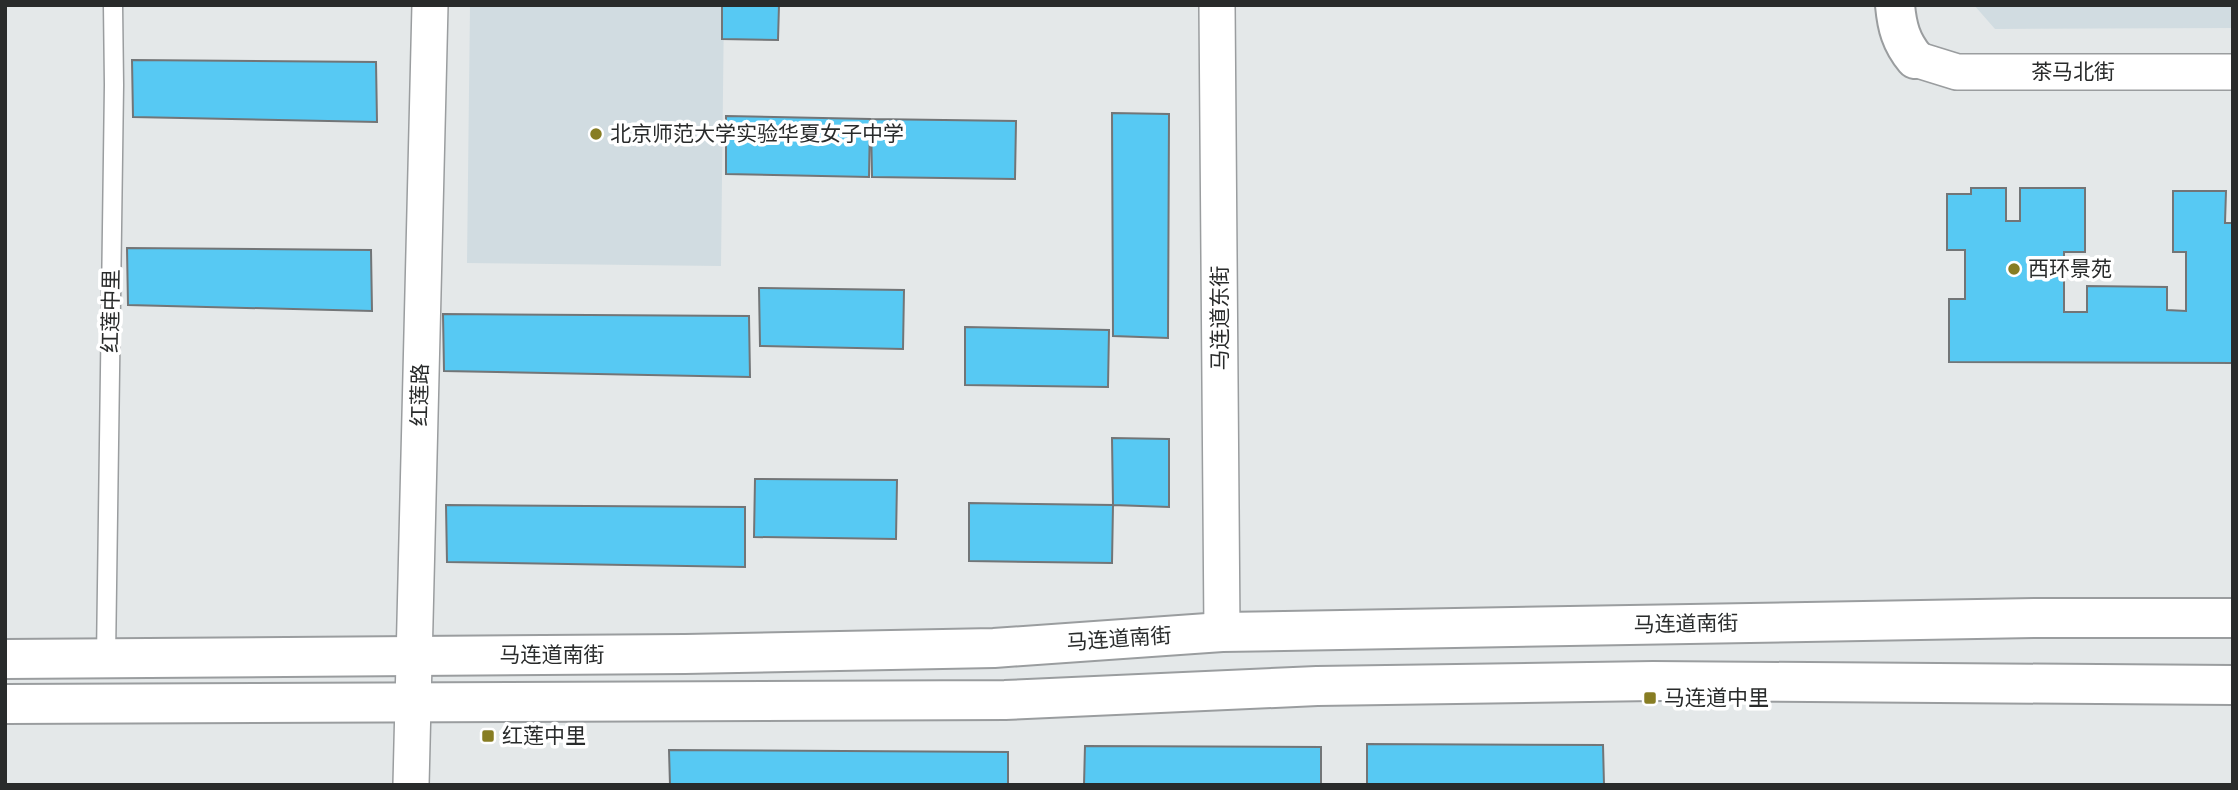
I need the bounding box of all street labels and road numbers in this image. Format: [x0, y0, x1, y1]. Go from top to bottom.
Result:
street label: 茶马北街 [2031, 58, 2115, 85]
street label: 马连道东街 [1206, 266, 1233, 371]
street label: 红莲中里 [96, 269, 125, 353]
street label: 红莲路 [405, 363, 434, 427]
street label: 马连道南街 [1633, 609, 1739, 638]
street label: 马连道南街 [1066, 621, 1172, 656]
street label: 马连道南街 [500, 641, 605, 668]

